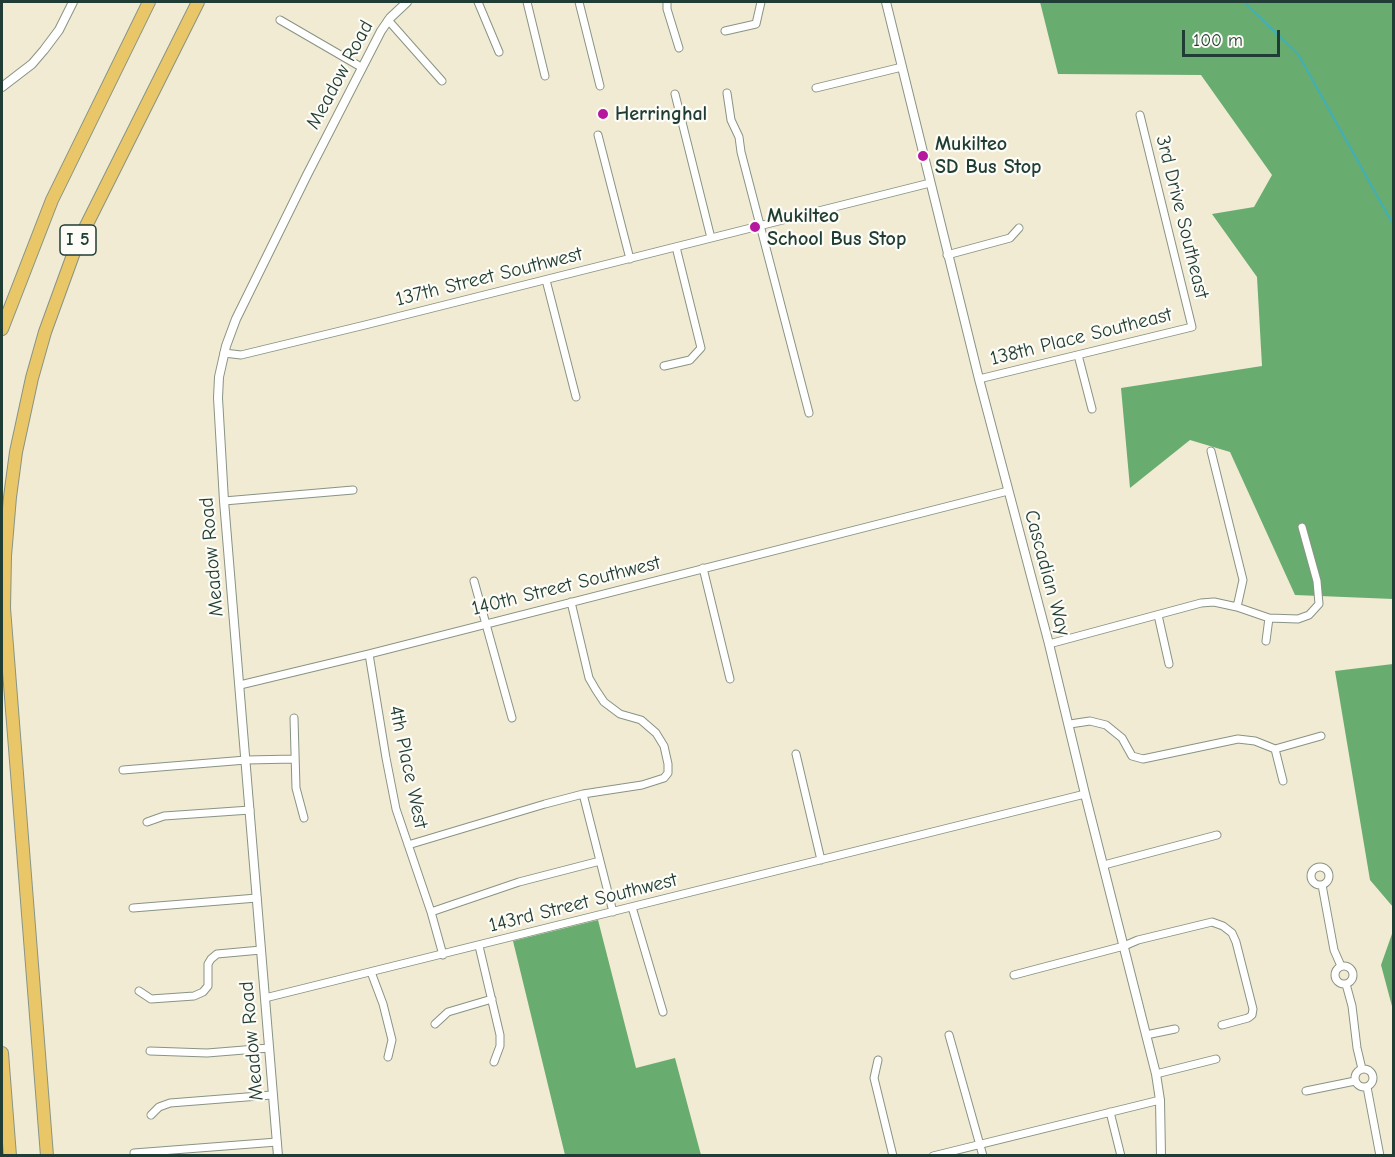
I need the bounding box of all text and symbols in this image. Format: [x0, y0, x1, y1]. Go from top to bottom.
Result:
street label: Meadow Road [301, 16, 379, 134]
scale bar [1185, 18, 1282, 56]
text: 100 m [1193, 30, 1243, 51]
place label: Herringhal [615, 102, 707, 126]
marker: Herringhal [596, 107, 610, 121]
place label: Mukilteo SD Bus Stop [935, 132, 1041, 179]
street label: 3rd Drive Southeast [1150, 133, 1214, 301]
marker: Mukilteo SD Bus Stop [916, 149, 930, 163]
place label: Mukilteo School Bus Stop [767, 204, 906, 251]
marker: Mukilteo School Bus Stop [748, 220, 762, 234]
road number: I 5 [60, 225, 96, 255]
street label: 137th Street Southwest [393, 242, 585, 312]
street label: 138th Place Southeast [988, 303, 1174, 371]
street label: Meadow Road [195, 496, 229, 618]
street label: Cascadian Way [1019, 507, 1075, 639]
street label: 140th Street Southwest [469, 551, 663, 621]
street label: 4th Place West [383, 703, 433, 831]
street label: 143rd Street Southwest [486, 868, 680, 938]
street label: Meadow Road [235, 980, 269, 1102]

